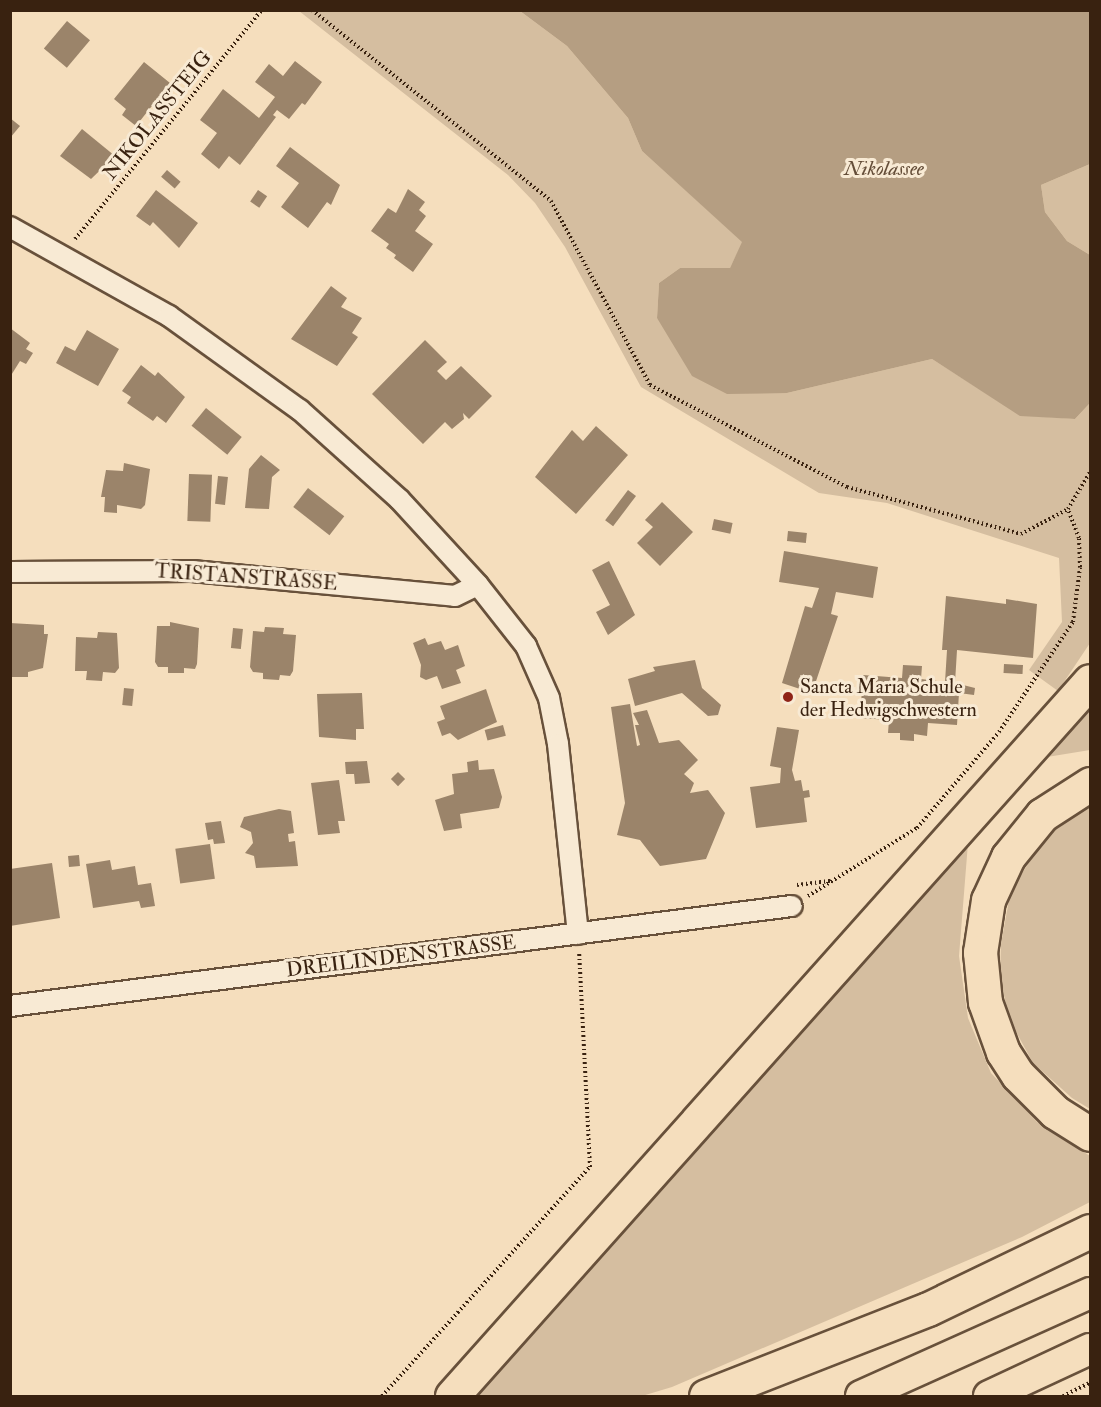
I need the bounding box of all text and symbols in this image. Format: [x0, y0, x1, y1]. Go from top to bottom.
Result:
street label: NIKOLASSTEIG [98, 46, 216, 184]
water label: Nikolassee [844, 156, 924, 182]
street label: TRISTANSTRASSE [154, 559, 338, 595]
place label: Sancta Maria Schule der Hedwigschwestern [800, 674, 977, 721]
marker: Sancta Maria Schule der Hedwigschwestern [781, 690, 795, 704]
street label: DREILINDENSTRASSE [285, 930, 517, 982]

